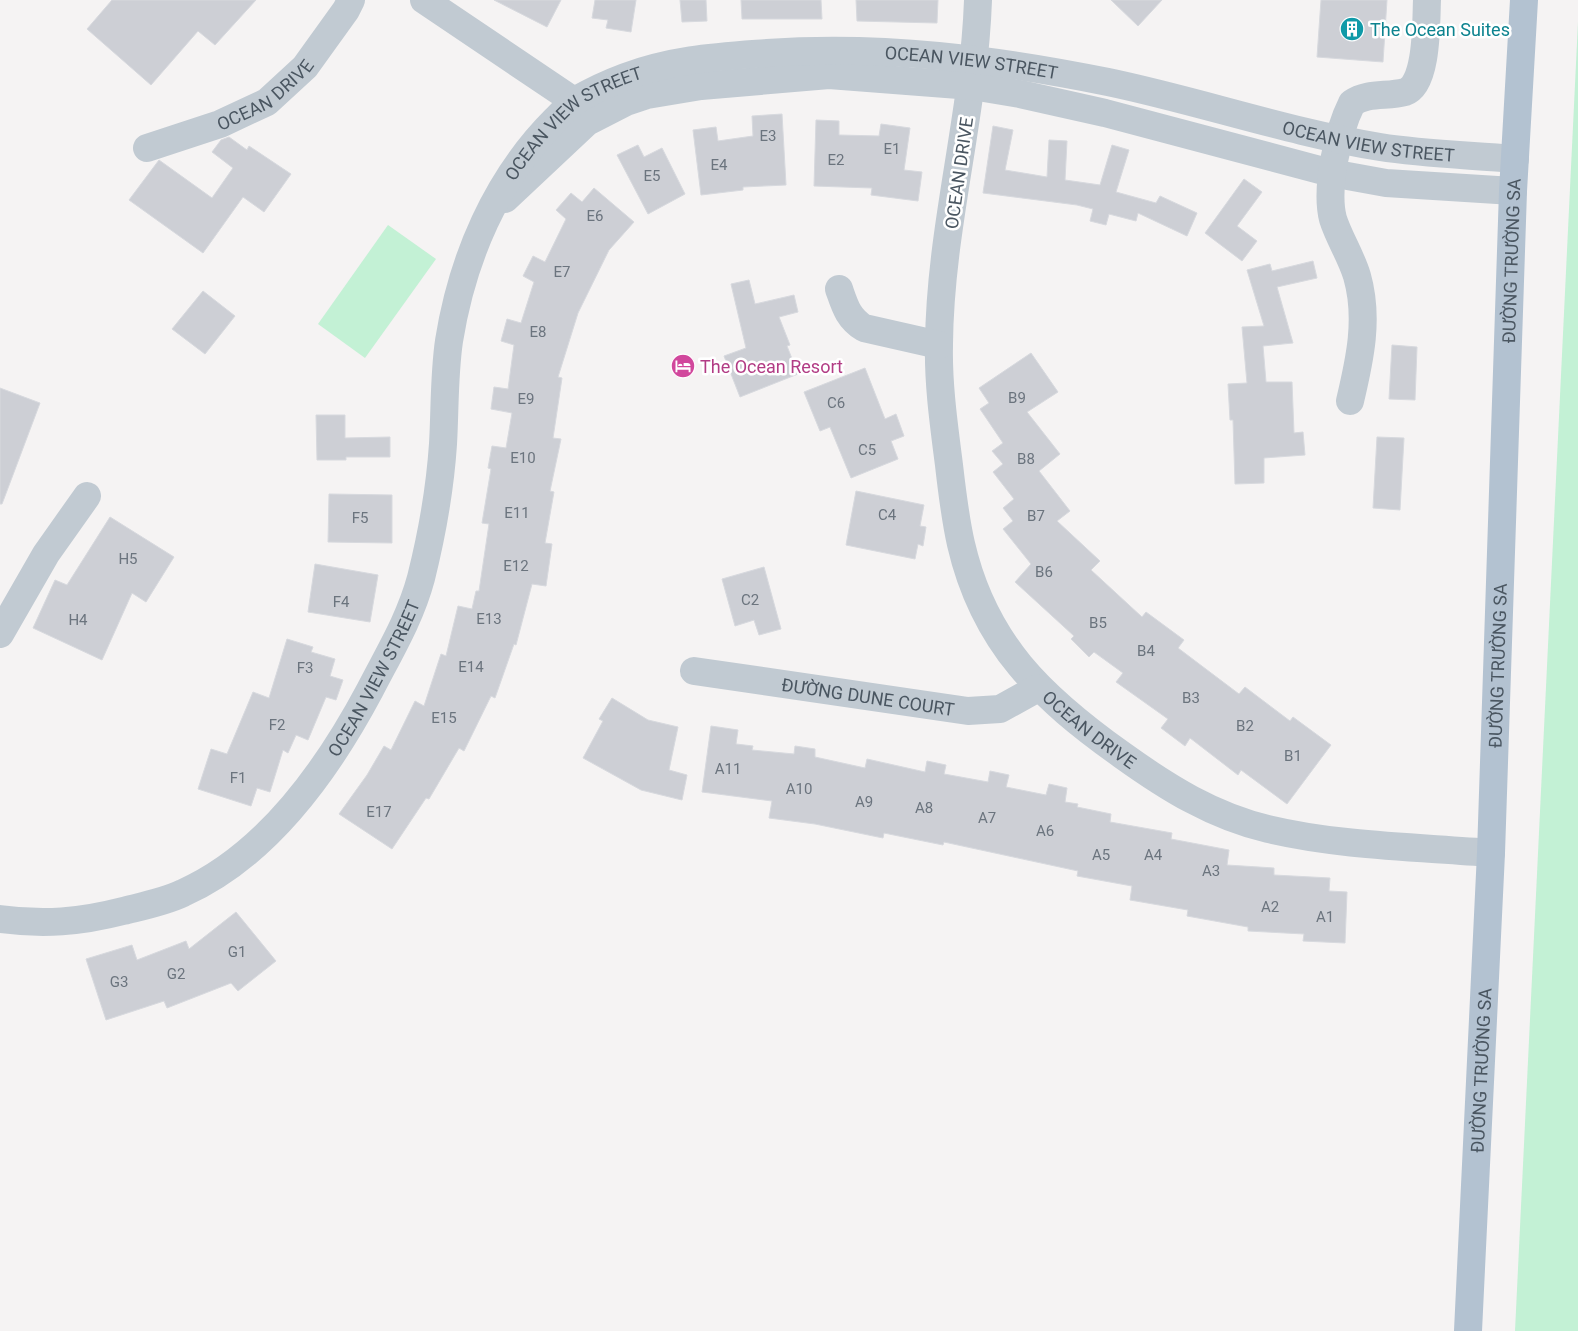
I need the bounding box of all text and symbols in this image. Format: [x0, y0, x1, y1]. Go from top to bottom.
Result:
building icon: The Ocean Suites [1339, 16, 1365, 42]
place label: The Ocean Suites [1370, 19, 1510, 40]
street label: OCEAN VIEW STREET [884, 42, 1060, 83]
street label: OCEAN DRIVE [213, 55, 318, 134]
street label: OCEAN VIEW STREET [500, 62, 644, 184]
street label: OCEAN DRIVE [941, 116, 977, 230]
street label: OCEAN VIEW STREET [1280, 116, 1456, 165]
house number: E3 [760, 127, 776, 145]
house number: E1 [884, 140, 900, 158]
house number: E2 [828, 151, 844, 169]
house number: E4 [711, 156, 728, 174]
house number: E5 [644, 167, 660, 185]
street label: ĐƯỜNG TRƯỜNG SA [1497, 178, 1524, 344]
house number: E6 [587, 207, 603, 225]
house number: E7 [554, 263, 570, 281]
house number: E8 [530, 323, 546, 341]
hotel icon: The Ocean Resort [670, 353, 696, 379]
place label: The Ocean Resort [700, 356, 843, 377]
house number: B9 [1008, 389, 1026, 407]
house number: E9 [518, 390, 534, 408]
house number: C6 [827, 394, 845, 412]
house number: C5 [858, 441, 876, 459]
house number: E10 [510, 449, 536, 467]
house number: B8 [1017, 450, 1035, 468]
house number: E11 [504, 504, 530, 522]
house number: C4 [878, 506, 897, 524]
house number: B7 [1027, 507, 1045, 525]
house number: F5 [352, 509, 368, 527]
house number: H5 [118, 550, 138, 568]
house number: E12 [503, 557, 529, 575]
house number: B6 [1035, 563, 1053, 581]
street label: ĐƯỜNG TRƯỜNG SA [1484, 583, 1510, 748]
house number: C2 [741, 591, 759, 609]
house number: F4 [333, 593, 350, 611]
street label: OCEAN VIEW STREET [323, 597, 424, 760]
house number: E13 [476, 610, 502, 628]
house number: H4 [68, 611, 88, 629]
house number: B5 [1089, 614, 1107, 632]
house number: B4 [1137, 642, 1155, 660]
house number: E14 [458, 658, 484, 676]
house number: F3 [297, 659, 313, 677]
street label: ĐƯỜNG DUNE COURT [780, 673, 956, 719]
street label: OCEAN DRIVE [1039, 686, 1140, 772]
house number: B3 [1182, 689, 1200, 707]
house number: E15 [431, 709, 457, 727]
house number: F2 [269, 716, 285, 734]
house number: B2 [1236, 717, 1254, 735]
house number: B1 [1284, 747, 1302, 765]
house number: A11 [715, 760, 741, 778]
house number: F1 [230, 769, 246, 787]
house number: A10 [786, 780, 812, 798]
house number: A9 [855, 793, 873, 811]
house number: A8 [915, 799, 933, 817]
house number: E17 [366, 803, 392, 821]
house number: A7 [978, 809, 996, 827]
house number: A6 [1036, 822, 1054, 840]
house number: A5 [1092, 846, 1110, 864]
house number: A4 [1144, 846, 1163, 864]
house number: A3 [1202, 862, 1220, 880]
house number: A2 [1261, 898, 1279, 916]
house number: A1 [1316, 908, 1334, 926]
house number: G1 [228, 943, 246, 961]
house number: G2 [167, 965, 185, 983]
house number: G3 [110, 973, 128, 991]
street label: ĐƯỜNG TRƯỜNG SA [1466, 987, 1495, 1153]

